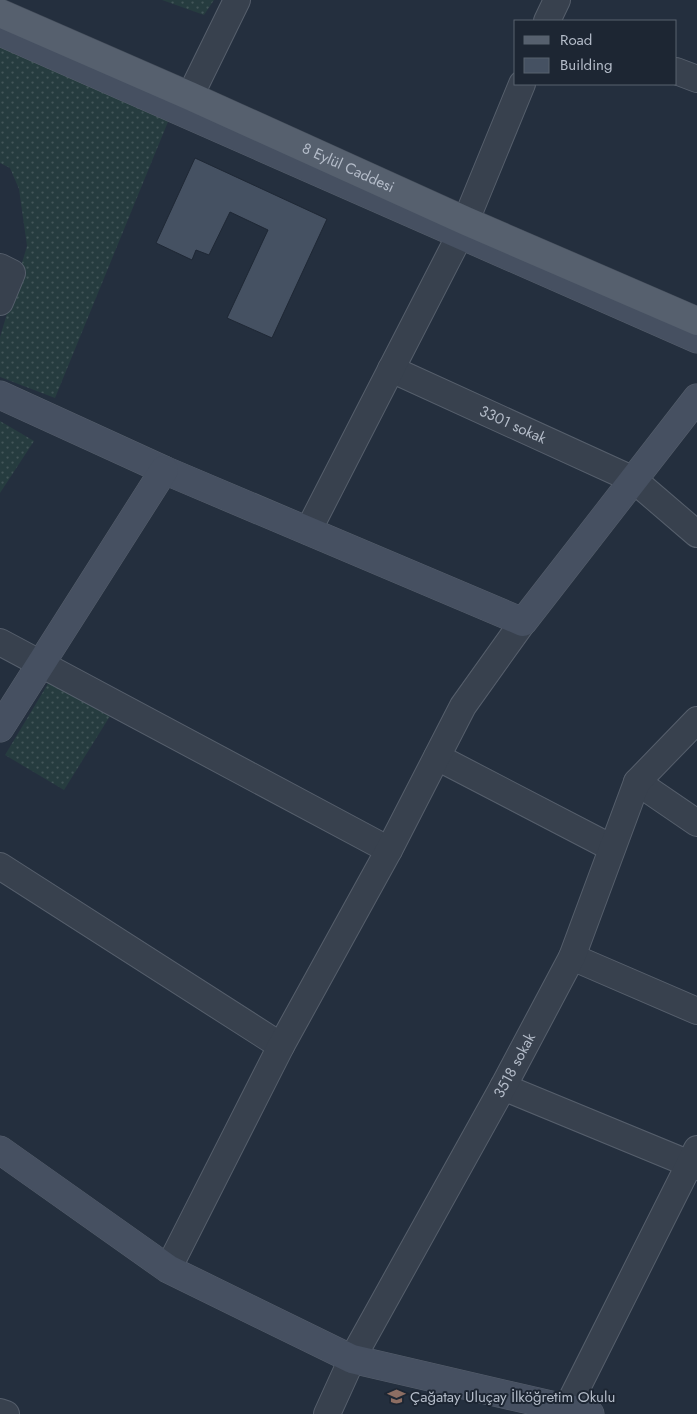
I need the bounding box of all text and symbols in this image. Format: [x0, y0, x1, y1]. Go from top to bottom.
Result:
legend [514, 20, 677, 85]
text: Road [560, 29, 592, 51]
text: Building [560, 54, 612, 76]
street label: 8 Eylül Caddesi [298, 137, 398, 198]
street label: 3301 sokak [476, 400, 550, 450]
street label: 3518 sokak [488, 1029, 541, 1102]
place label: Çağatay Uluçay İlköğretim Okulu [410, 1386, 615, 1408]
school or university icon: Çağatay Uluçay İlköğretim Okulu [386, 1387, 406, 1407]

